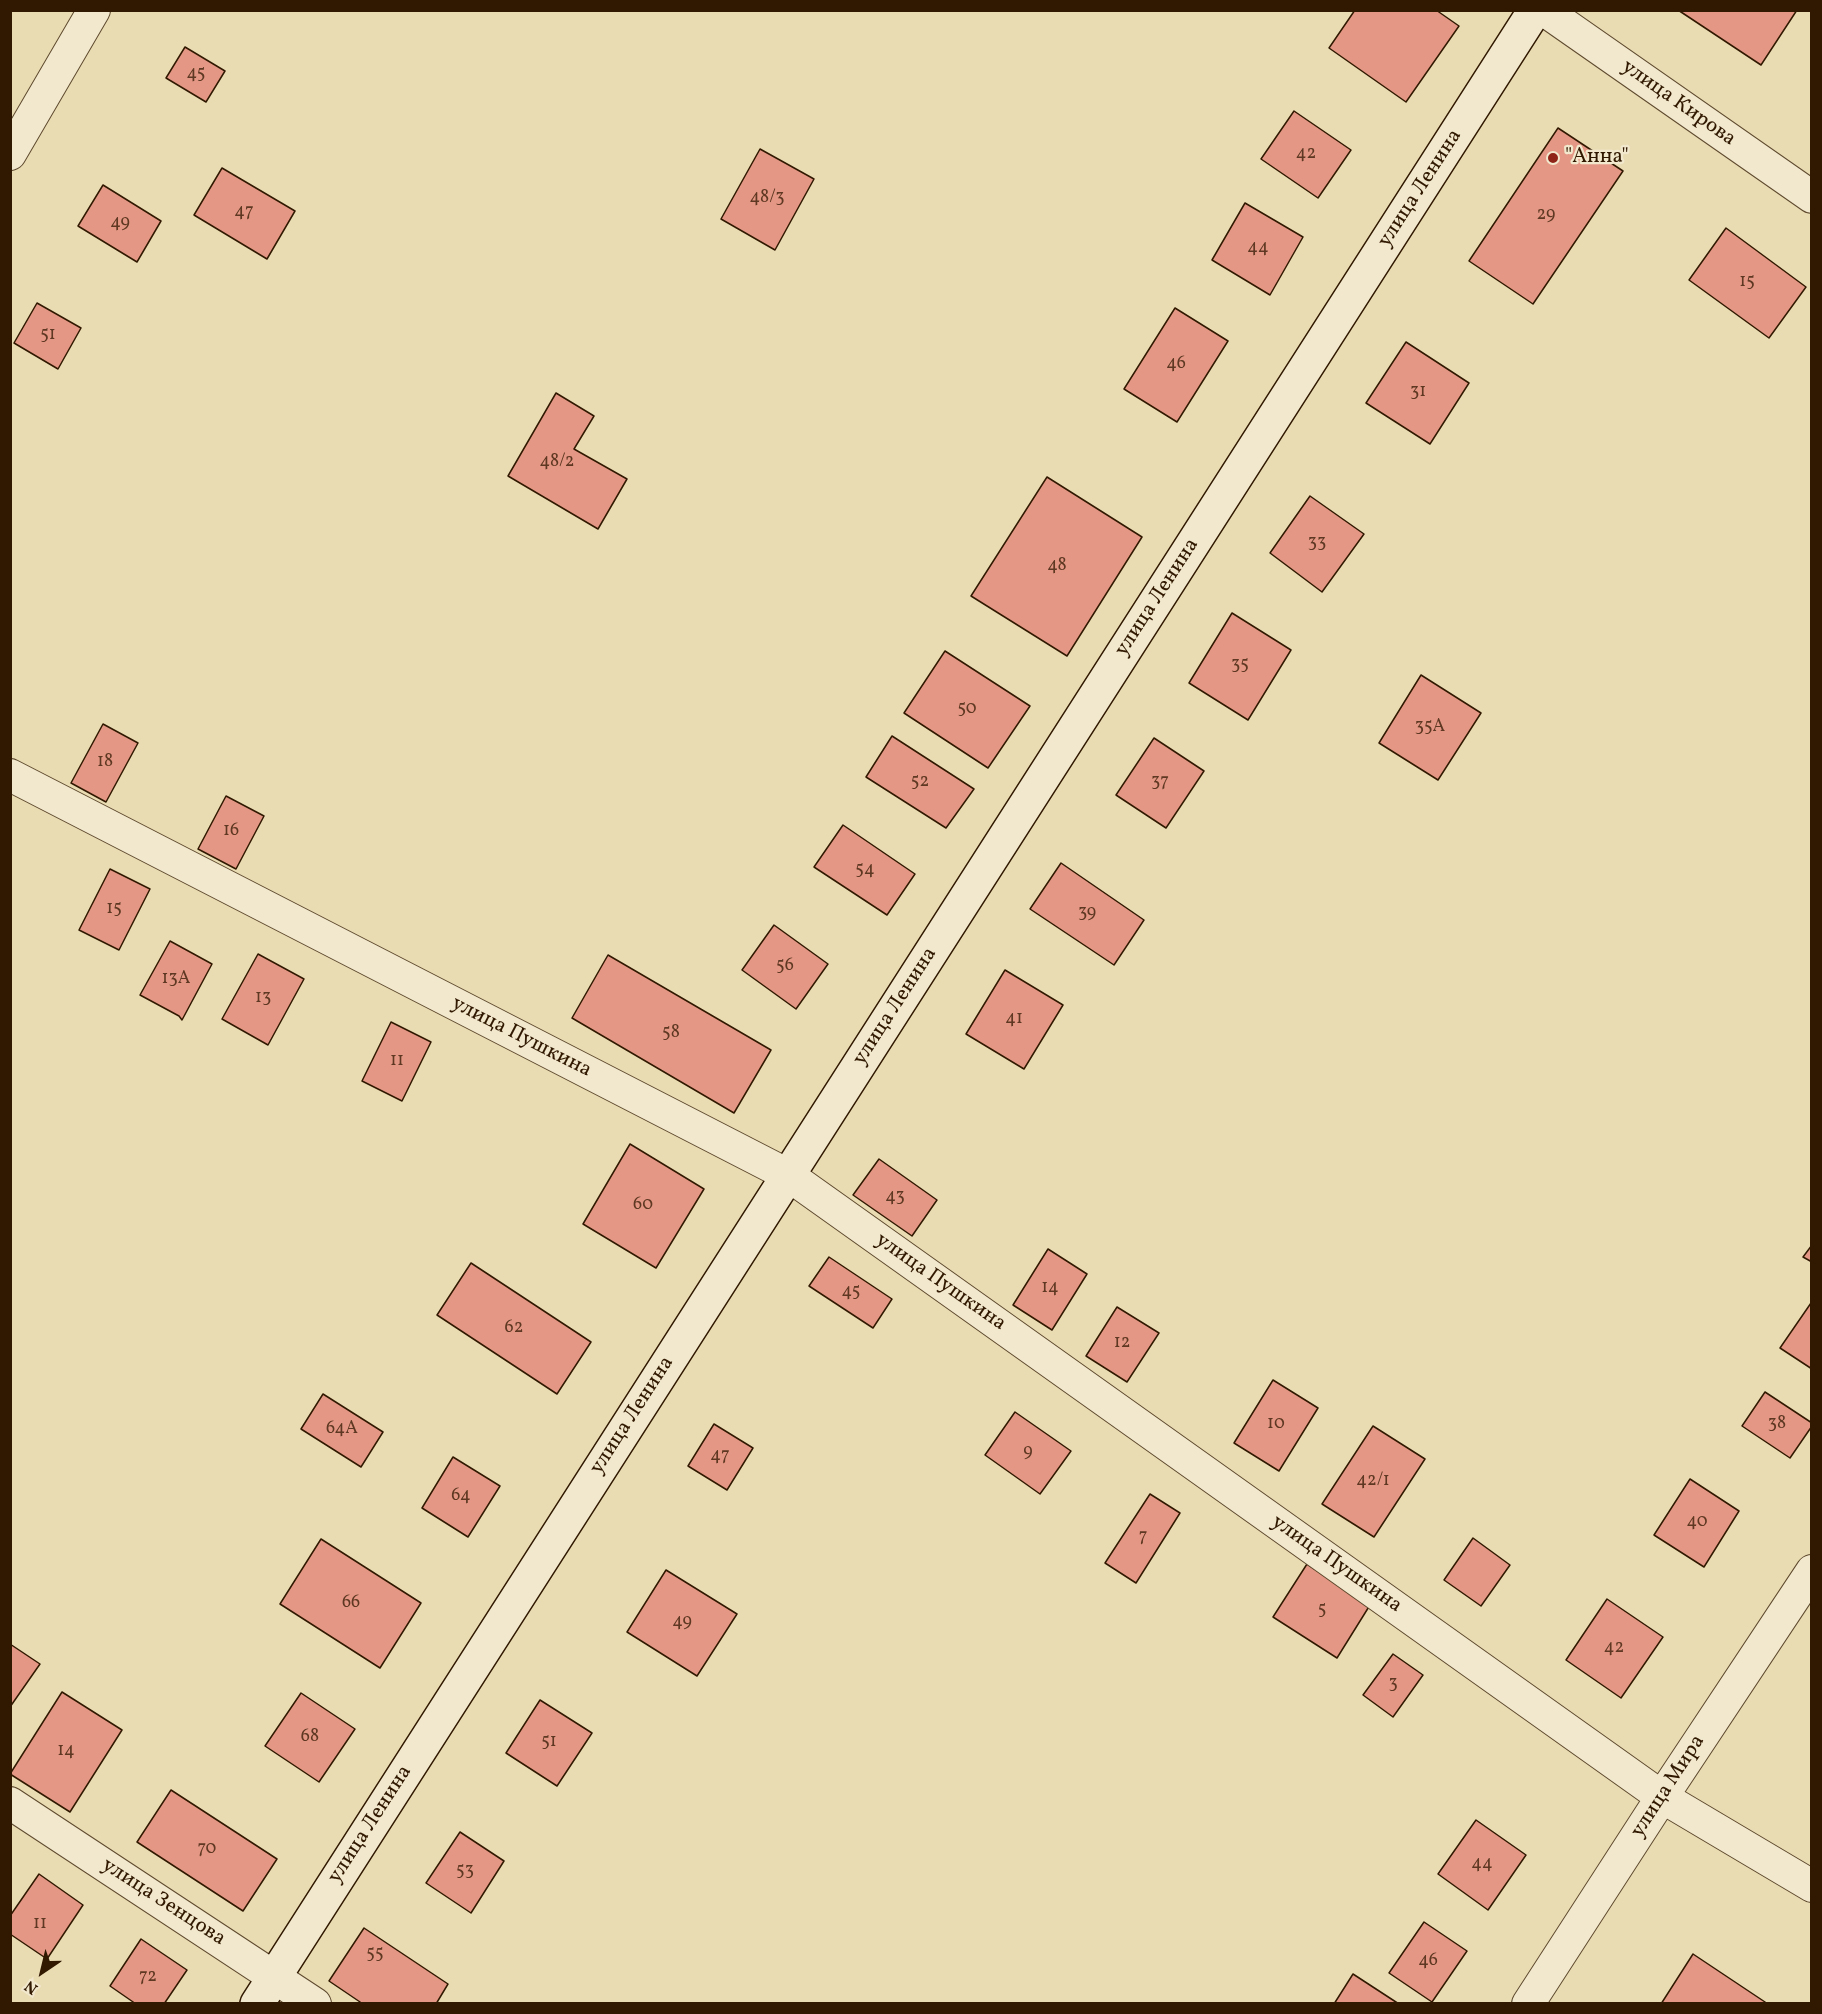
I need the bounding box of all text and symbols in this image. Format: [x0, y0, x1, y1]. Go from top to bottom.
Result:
street label: улица Кирова [1616, 55, 1740, 153]
house number: 45 [187, 64, 205, 86]
street label: улица Ленина [1373, 125, 1469, 253]
house number: 42 [1296, 144, 1316, 166]
place label: "Анна" [1565, 145, 1629, 171]
marker: "Анна" [1546, 151, 1560, 165]
house number: 48/3 [750, 188, 784, 210]
house number: 47 [234, 202, 254, 224]
house number: 29 [1537, 205, 1555, 227]
house number: 49 [110, 213, 130, 235]
house number: 44 [1247, 238, 1269, 260]
house number: 15 [1739, 272, 1755, 294]
house number: 51 [40, 325, 56, 347]
house number: 46 [1166, 354, 1186, 376]
house number: 31 [1410, 382, 1426, 404]
house number: 48/2 [540, 452, 574, 474]
house number: 33 [1308, 533, 1326, 555]
street label: улица Ленина [1110, 534, 1206, 662]
house number: 48 [1047, 556, 1067, 578]
house number: 35 [1231, 655, 1249, 677]
house number: 50 [957, 699, 977, 721]
house number: 35А [1415, 717, 1445, 739]
house number: 18 [97, 752, 113, 774]
house number: 52 [911, 772, 929, 794]
house number: 37 [1151, 772, 1169, 794]
house number: 16 [223, 821, 239, 843]
house number: 54 [855, 860, 875, 882]
house number: 15 [106, 899, 122, 921]
house number: 39 [1078, 903, 1096, 925]
street label: улица Ленина [848, 943, 944, 1071]
house number: 56 [776, 956, 794, 978]
house number: 13А [162, 969, 190, 991]
house number: 13 [255, 988, 271, 1010]
street label: улица Пушкина [447, 992, 595, 1084]
house number: 41 [1005, 1009, 1023, 1031]
house number: 58 [662, 1023, 680, 1045]
house number: 11 [390, 1051, 404, 1073]
house number: 43 [885, 1187, 905, 1209]
house number: 60 [633, 1195, 653, 1217]
street label: улица Пушкина [870, 1229, 1010, 1337]
house number: 14 [1041, 1278, 1059, 1300]
house number: 45 [842, 1282, 860, 1304]
house number: 62 [505, 1318, 523, 1340]
house number: 12 [1114, 1333, 1130, 1355]
street label: улица Ленина [585, 1352, 681, 1480]
house number: 10 [1267, 1414, 1285, 1436]
house number: 38 [1768, 1414, 1786, 1436]
house number: 64А [326, 1419, 358, 1441]
house number: 9 [1023, 1442, 1033, 1464]
house number: 47 [710, 1446, 730, 1468]
house number: 42/1 [1356, 1471, 1390, 1493]
house number: 64 [451, 1486, 471, 1508]
street label: улица Пушкина [1266, 1511, 1406, 1619]
house number: 40 [1686, 1512, 1708, 1534]
house number: 7 [1139, 1527, 1147, 1549]
house number: 66 [342, 1593, 360, 1615]
house number: 5 [1318, 1600, 1326, 1622]
house number: 49 [672, 1612, 692, 1634]
house number: 42 [1604, 1638, 1624, 1660]
house number: 3 [1388, 1674, 1398, 1696]
house number: 68 [301, 1727, 319, 1749]
street label: улица Мира [1626, 1731, 1712, 1843]
house number: 51 [541, 1732, 557, 1754]
house number: 14 [57, 1741, 75, 1763]
street label: улица Ленина [323, 1761, 419, 1889]
house number: 70 [198, 1839, 216, 1861]
street label: улица Зенцова [96, 1854, 230, 1952]
house number: 44 [1471, 1854, 1493, 1876]
house number: 53 [456, 1861, 474, 1883]
house number: 11 [33, 1914, 47, 1936]
north arrow [12, 1942, 72, 2002]
house number: 55 [366, 1944, 384, 1966]
house number: 46 [1418, 1951, 1438, 1973]
house number: 72 [139, 1967, 157, 1989]
text: N [21, 1974, 43, 1999]

